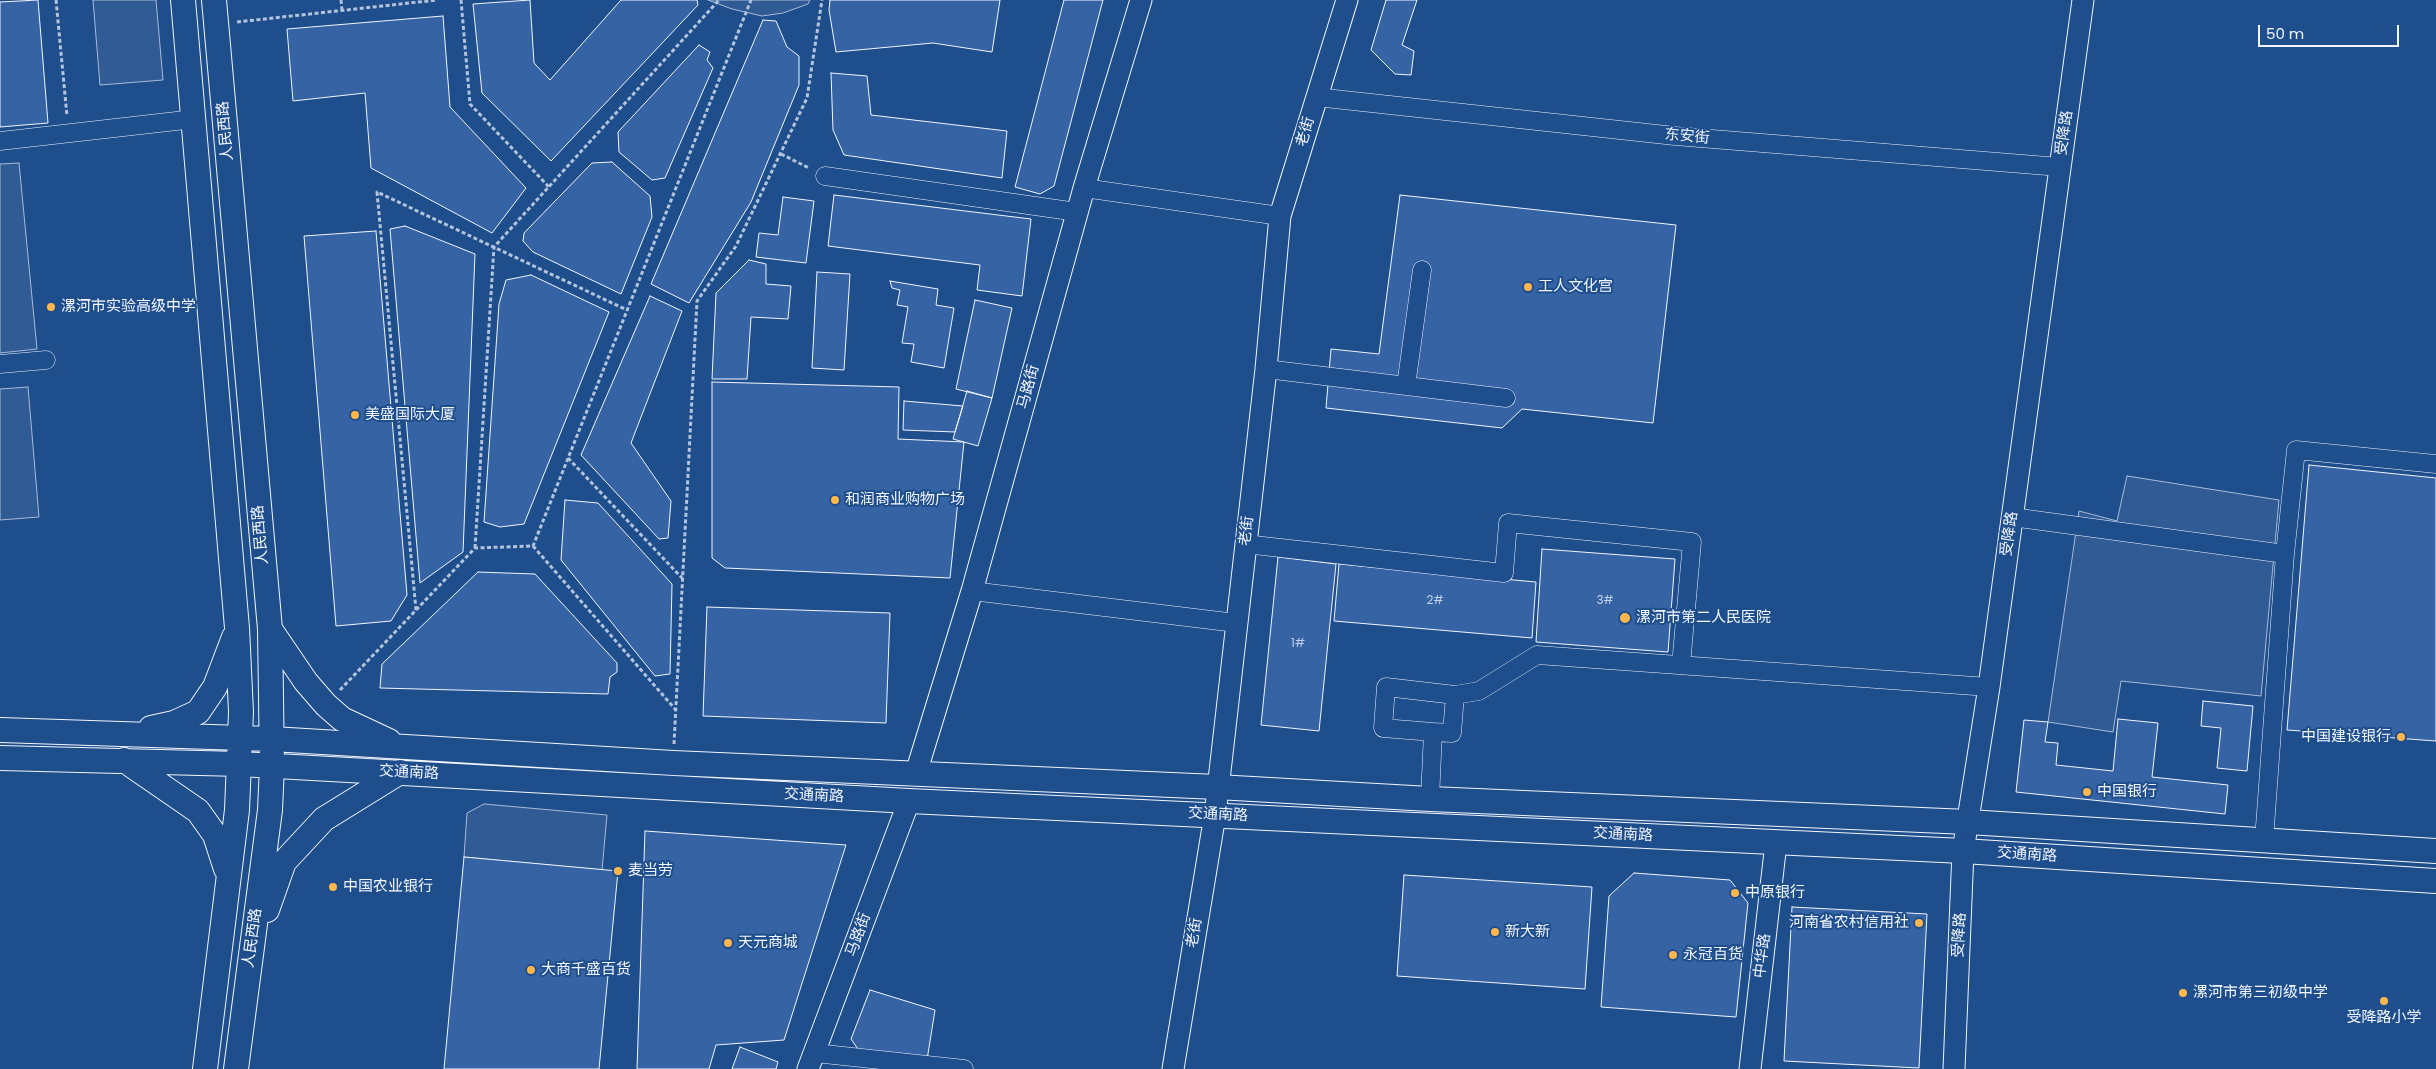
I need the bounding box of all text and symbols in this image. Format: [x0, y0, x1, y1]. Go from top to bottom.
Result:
scale bar [2261, 15, 2402, 47]
text: 50 m [2266, 23, 2304, 44]
street label: 人民西路 [214, 100, 238, 162]
street label: 受降路 [2053, 109, 2077, 157]
street label: 老街 [1293, 115, 1319, 149]
street label: 东安街 [1664, 126, 1710, 148]
place label: 工人文化宫 [1538, 278, 1613, 296]
marker: 工人文化宫 [1522, 281, 1534, 293]
place label: 漯河市实验高级中学 [61, 298, 196, 316]
marker: 漯河市实验高级中学 [45, 301, 57, 313]
street label: 马路街 [1014, 363, 1044, 411]
place label: 美盛国际大厦 [365, 406, 455, 424]
marker: 美盛国际大厦 [349, 409, 361, 421]
place label: 和润商业购物广场 [845, 491, 965, 509]
marker: 和润商业购物广场 [829, 494, 841, 506]
street label: 人民西路 [249, 504, 273, 566]
street label: 受降路 [1998, 510, 2022, 558]
street label: 老街 [1236, 515, 1258, 547]
house number: 2# [1427, 594, 1443, 608]
house number: 3# [1596, 594, 1614, 608]
place label: 漯河市第二人民医院 [1636, 609, 1771, 627]
marker: 漯河市第二人民医院 [1618, 611, 1632, 625]
house number: 1# [1291, 637, 1305, 651]
place label: 中国建设银行 [2301, 728, 2391, 746]
marker: 中国建设银行 [2395, 731, 2407, 743]
street label: 交通南路 [379, 762, 439, 784]
place label: 中国银行 [2097, 783, 2157, 801]
street label: 交通南路 [784, 785, 844, 807]
marker: 中国银行 [2081, 786, 2093, 798]
street label: 交通南路 [1188, 804, 1248, 826]
street label: 交通南路 [1593, 824, 1653, 846]
street label: 交通南路 [1996, 844, 2058, 866]
place label: 麦当劳 [628, 862, 673, 880]
marker: 麦当劳 [612, 865, 624, 877]
place label: 中国农业银行 [343, 878, 433, 896]
marker: 中国农业银行 [327, 881, 339, 893]
place label: 中原银行 [1745, 884, 1805, 902]
marker: 中原银行 [1729, 887, 1741, 899]
street label: 人民西路 [240, 907, 266, 969]
street label: 马路街 [843, 911, 875, 959]
street label: 受降路 [1950, 912, 1970, 958]
place label: 河南省农村信用社 [1789, 914, 1909, 932]
street label: 老街 [1184, 917, 1206, 949]
marker: 河南省农村信用社 [1913, 917, 1925, 929]
place label: 新大新 [1505, 923, 1550, 941]
marker: 新大新 [1489, 926, 1501, 938]
street label: 中华路 [1751, 933, 1775, 979]
place label: 天元商城 [738, 934, 798, 952]
marker: 天元商城 [722, 937, 734, 949]
place label: 永冠百货 [1683, 946, 1743, 964]
marker: 永冠百货 [1667, 949, 1679, 961]
place label: 大商千盛百货 [541, 961, 631, 979]
marker: 大商千盛百货 [525, 964, 537, 976]
place label: 漯河市第三初级中学 [2193, 984, 2328, 1002]
marker: 漯河市第三初级中学 [2177, 987, 2189, 999]
marker: 受降路小学 [2378, 995, 2390, 1007]
place label: 受降路小学 [2347, 1009, 2421, 1027]

